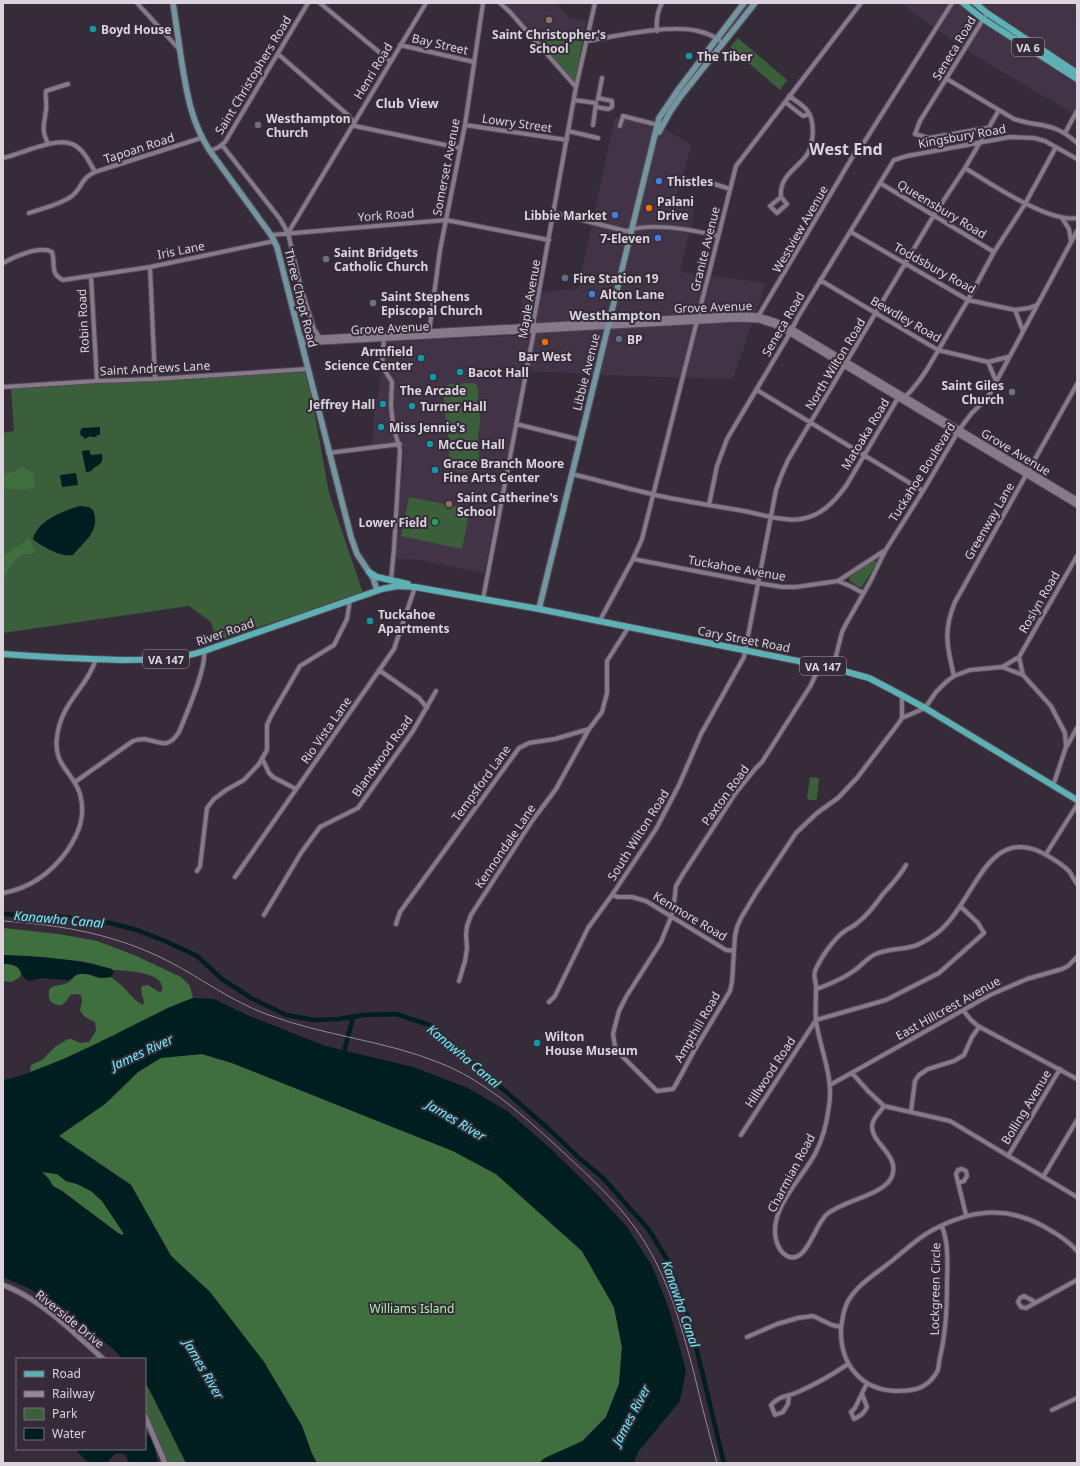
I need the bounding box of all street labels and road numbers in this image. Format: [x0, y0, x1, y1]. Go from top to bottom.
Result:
street label: Saint Christophers Road [211, 12, 295, 138]
street label: Seneca Road [928, 13, 980, 83]
street label: Bay Street [410, 29, 470, 59]
road number: VA 6 [1012, 38, 1044, 56]
street label: Henri Road [349, 40, 397, 102]
street label: Lowry Street [481, 110, 554, 136]
street label: Somerset Avenue [428, 117, 464, 217]
street label: Kingsbury Road [917, 120, 1007, 152]
street label: Tapoan Road [102, 129, 176, 167]
street label: Queensbury Road [894, 176, 990, 242]
street label: Westview Avenue [768, 182, 832, 276]
street label: Granite Avenue [686, 204, 724, 293]
street label: York Road [357, 205, 415, 225]
street label: Iris Lane [156, 237, 206, 263]
street label: Toddsbury Road [891, 238, 979, 298]
street label: Three Chopt Road [280, 247, 322, 349]
street label: Maple Avenue [514, 258, 544, 340]
street label: Robin Road [73, 288, 93, 354]
street label: Seneca Road [758, 289, 808, 359]
street label: Bewdley Road [868, 292, 944, 346]
street label: Grove Avenue [673, 297, 753, 317]
street label: North Wilton Road [801, 315, 869, 413]
street label: Grove Avenue [350, 317, 430, 339]
street label: Libbie Avenue [568, 331, 604, 413]
street label: Saint Andrews Lane [99, 357, 211, 379]
street label: Matoaka Road [837, 395, 893, 473]
street label: Tuckahoe Boulevard [885, 419, 959, 525]
street label: Grove Avenue [978, 424, 1054, 480]
street label: Greenway Lane [960, 479, 1018, 563]
street label: Tuckahoe Avenue [687, 551, 787, 585]
street label: Roslyn Road [1014, 568, 1064, 636]
street label: River Road [194, 614, 256, 650]
street label: Cary Street Road [696, 622, 792, 656]
road number: VA 147 [143, 650, 189, 668]
road number: VA 147 [800, 657, 846, 675]
street label: Rio Vista Lane [297, 693, 356, 767]
street label: Blandwood Road [348, 712, 416, 800]
street label: Tempsford Lane [447, 741, 515, 825]
street label: Paxton Road [697, 761, 753, 829]
street label: South Wilton Road [603, 786, 673, 884]
street label: Kennondale Lane [471, 800, 540, 891]
street label: Kenmore Road [650, 887, 730, 945]
street label: East Hillcrest Avenue [893, 972, 1004, 1044]
street label: Ampthill Road [670, 988, 724, 1066]
street label: Hillwood Road [741, 1033, 799, 1111]
street label: Bolling Avenue [997, 1066, 1055, 1148]
street label: Charmian Road [763, 1131, 819, 1215]
street label: Lockgreen Circle [926, 1242, 944, 1336]
street label: Riverside Drive [32, 1286, 108, 1352]

